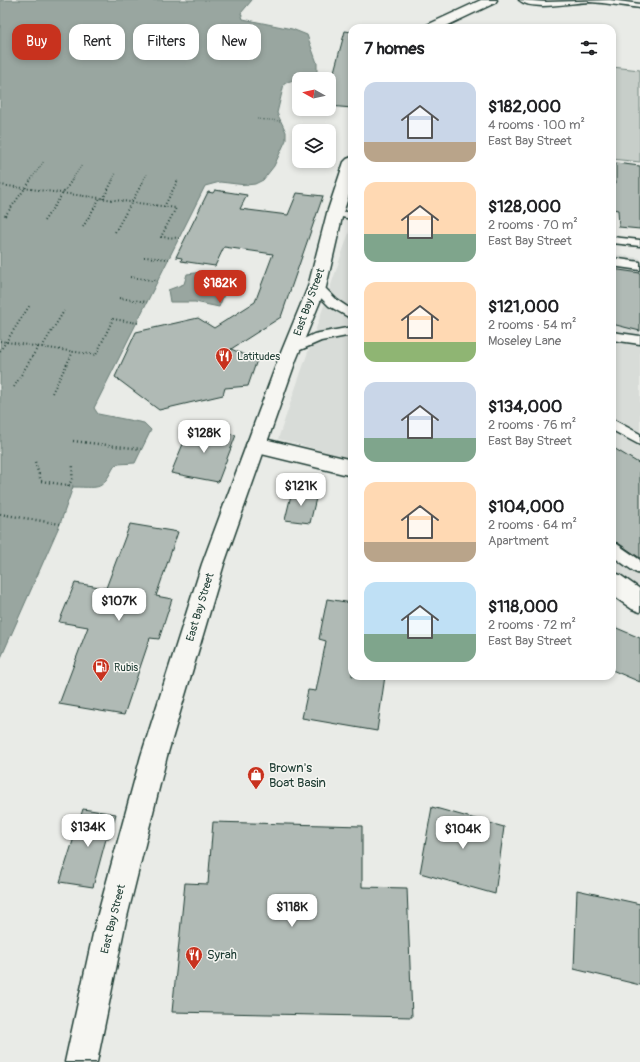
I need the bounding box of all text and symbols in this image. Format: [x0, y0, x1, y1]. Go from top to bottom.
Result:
chip: Buy [12, 24, 61, 60]
chip: Rent [69, 24, 125, 60]
chip: Filters [133, 24, 199, 60]
chip: New [207, 24, 261, 60]
icon: filters [578, 37, 600, 59]
text: 7 homes [364, 38, 424, 59]
north arrow [292, 72, 336, 116]
map controls [292, 72, 336, 168]
text: $182,000 [488, 96, 561, 117]
icon: home [396, 98, 444, 146]
text: 4 rooms · 100 m² [488, 117, 585, 133]
button: layers [292, 124, 336, 168]
text: East Bay Street [488, 133, 572, 149]
text: $128,000 [488, 196, 561, 217]
icon: home [396, 198, 444, 246]
text: 2 rooms · 70 m² [488, 217, 578, 233]
text: East Bay Street [488, 233, 572, 249]
street label: East Bay Street [291, 266, 327, 338]
pin: $182K [192, 270, 248, 304]
text: $182K [203, 275, 237, 291]
text: $121,000 [488, 296, 559, 317]
icon: home [396, 298, 444, 346]
text: 2 rooms · 54 m² [488, 317, 576, 333]
text: Moseley Lane [488, 333, 561, 349]
restaurant icon: Latitudes [214, 346, 234, 371]
place label: Latitudes [237, 350, 280, 363]
text: $134,000 [488, 396, 562, 417]
icon: home [396, 398, 444, 446]
text: 2 rooms · 76 m² [488, 417, 576, 433]
pin: $128K [176, 420, 232, 454]
text: $128K [187, 425, 221, 441]
text: East Bay Street [488, 433, 572, 449]
pin: $121K [273, 473, 329, 507]
text: $121K [285, 478, 317, 494]
text: $104,000 [488, 496, 564, 517]
icon: home [396, 498, 444, 546]
text: 2 rooms · 64 m² [488, 517, 577, 533]
text: Apartment [488, 533, 549, 549]
street label: East Bay Street [183, 571, 217, 643]
pin: $107K [91, 588, 147, 622]
text: $107K [101, 593, 137, 609]
text: $118,000 [488, 596, 558, 617]
icon: home [396, 598, 444, 646]
text: 2 rooms · 72 m² [488, 617, 576, 633]
text: East Bay Street [488, 633, 572, 649]
fuel station icon: Rubis [91, 657, 111, 682]
place label: Rubis [114, 661, 138, 674]
place label: Brown's Boat Basin [269, 760, 326, 791]
shop icon: Brown's Boat Basin [246, 765, 266, 790]
pin: $134K [60, 814, 116, 848]
pin: $104K [435, 816, 491, 850]
text: $134K [71, 819, 105, 835]
text: $104K [445, 821, 481, 837]
street label: East Bay Street [98, 883, 128, 955]
pin: $118K [264, 894, 320, 928]
text: $118K [276, 899, 308, 915]
restaurant icon: Syrah [184, 945, 204, 970]
place label: Syrah [207, 947, 237, 963]

